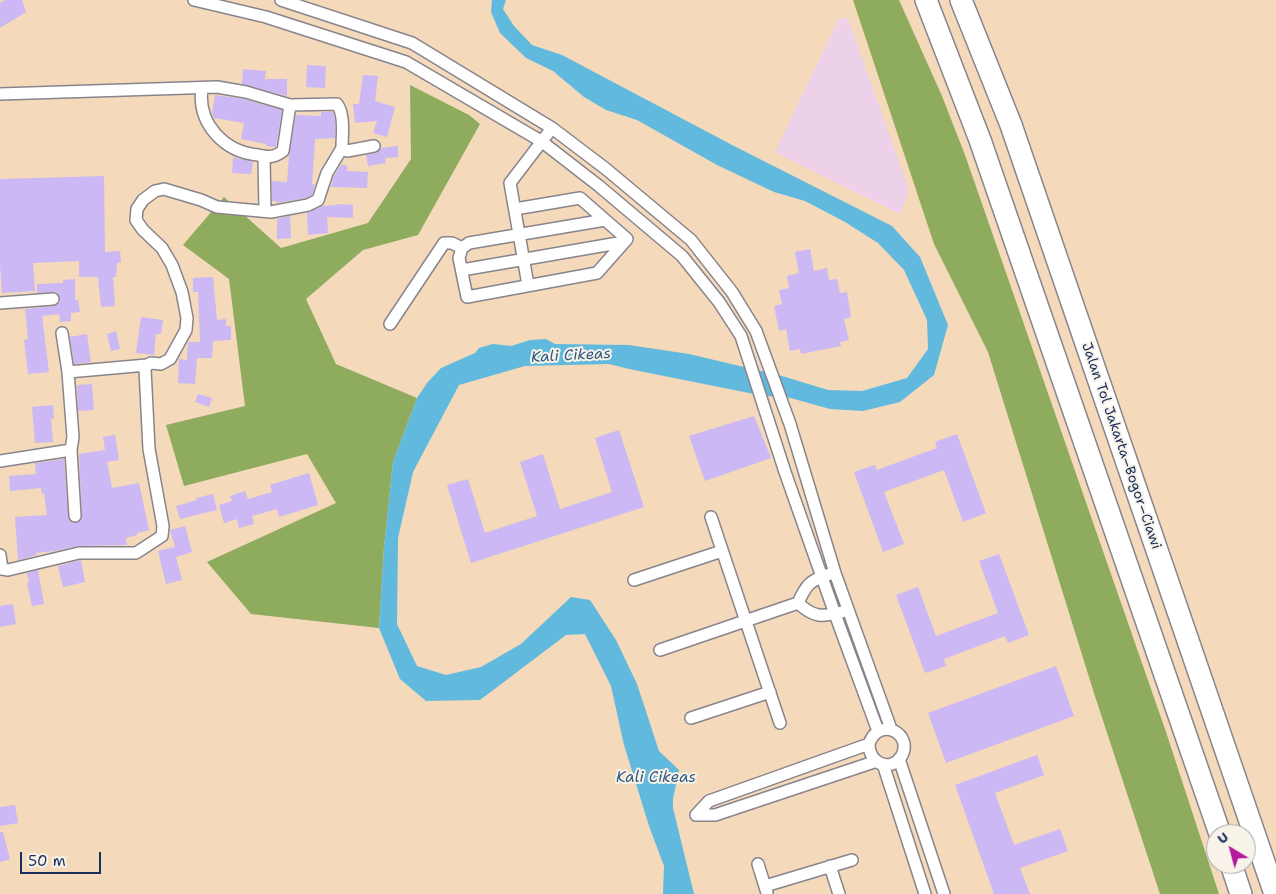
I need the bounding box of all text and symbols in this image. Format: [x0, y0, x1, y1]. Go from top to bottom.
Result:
street label: Jalan Tol Jakarta–Bogor–Ciawi [1078, 340, 1164, 552]
water label: Kali Cikeas [531, 345, 611, 367]
water label: Kali Cikeas [616, 769, 696, 787]
north arrow [1206, 824, 1256, 874]
text: U [1213, 828, 1232, 848]
scale bar [22, 842, 104, 874]
text: 50 m [28, 851, 66, 871]

